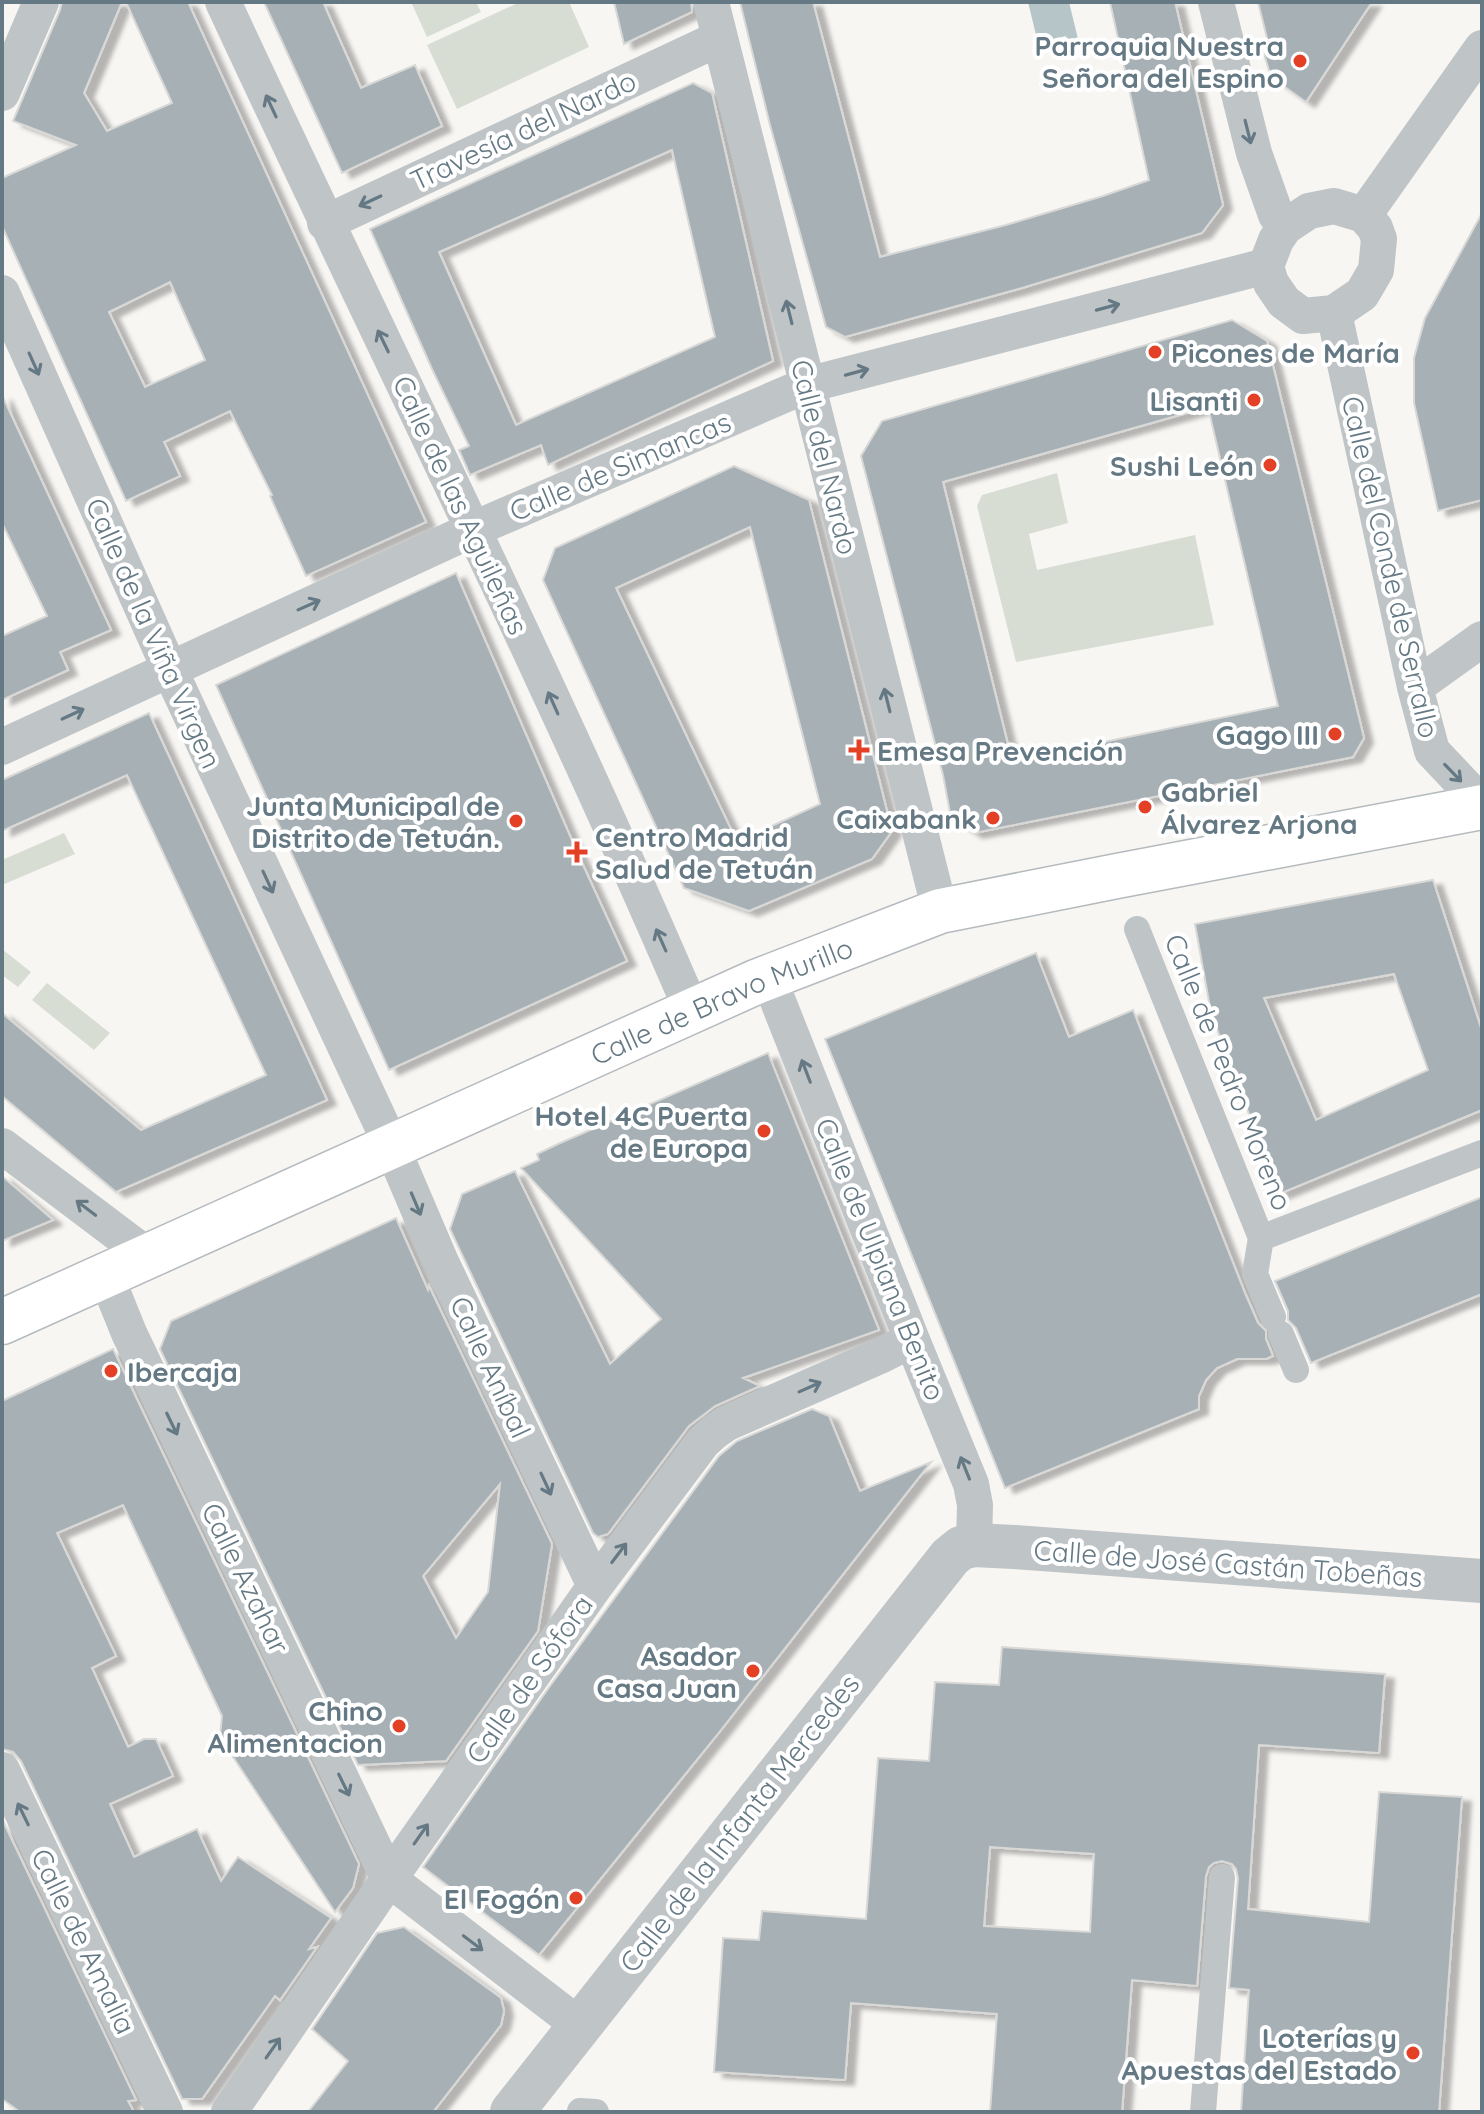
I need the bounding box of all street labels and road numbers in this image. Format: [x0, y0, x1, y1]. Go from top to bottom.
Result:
street label: Travesía del Nardo [405, 62, 641, 198]
street label: Calle del Nardo [784, 356, 866, 558]
street label: Calle de las Aguileñas [386, 370, 536, 640]
street label: Calle del Conde de Serrallo [1335, 393, 1447, 741]
street label: Calle de Simancas [504, 404, 736, 528]
street label: Calle de la Viña Virgen [79, 492, 229, 774]
street label: Calle de Bravo Murillo [585, 929, 857, 1072]
street label: Calle de Pedro Moreno [1158, 929, 1300, 1215]
street label: Calle de Ulpiana Benito [808, 1113, 954, 1405]
street label: Calle Aníbal [443, 1291, 539, 1443]
street label: Calle Azahar [194, 1497, 298, 1659]
street label: Calle de José Castán Tobeñas [1033, 1532, 1423, 1594]
street label: Calle de Sófora [458, 1588, 600, 1770]
street label: Calle de la Infanta Mercedes [612, 1667, 866, 1979]
street label: Calle de Amalia [24, 1843, 144, 2039]

